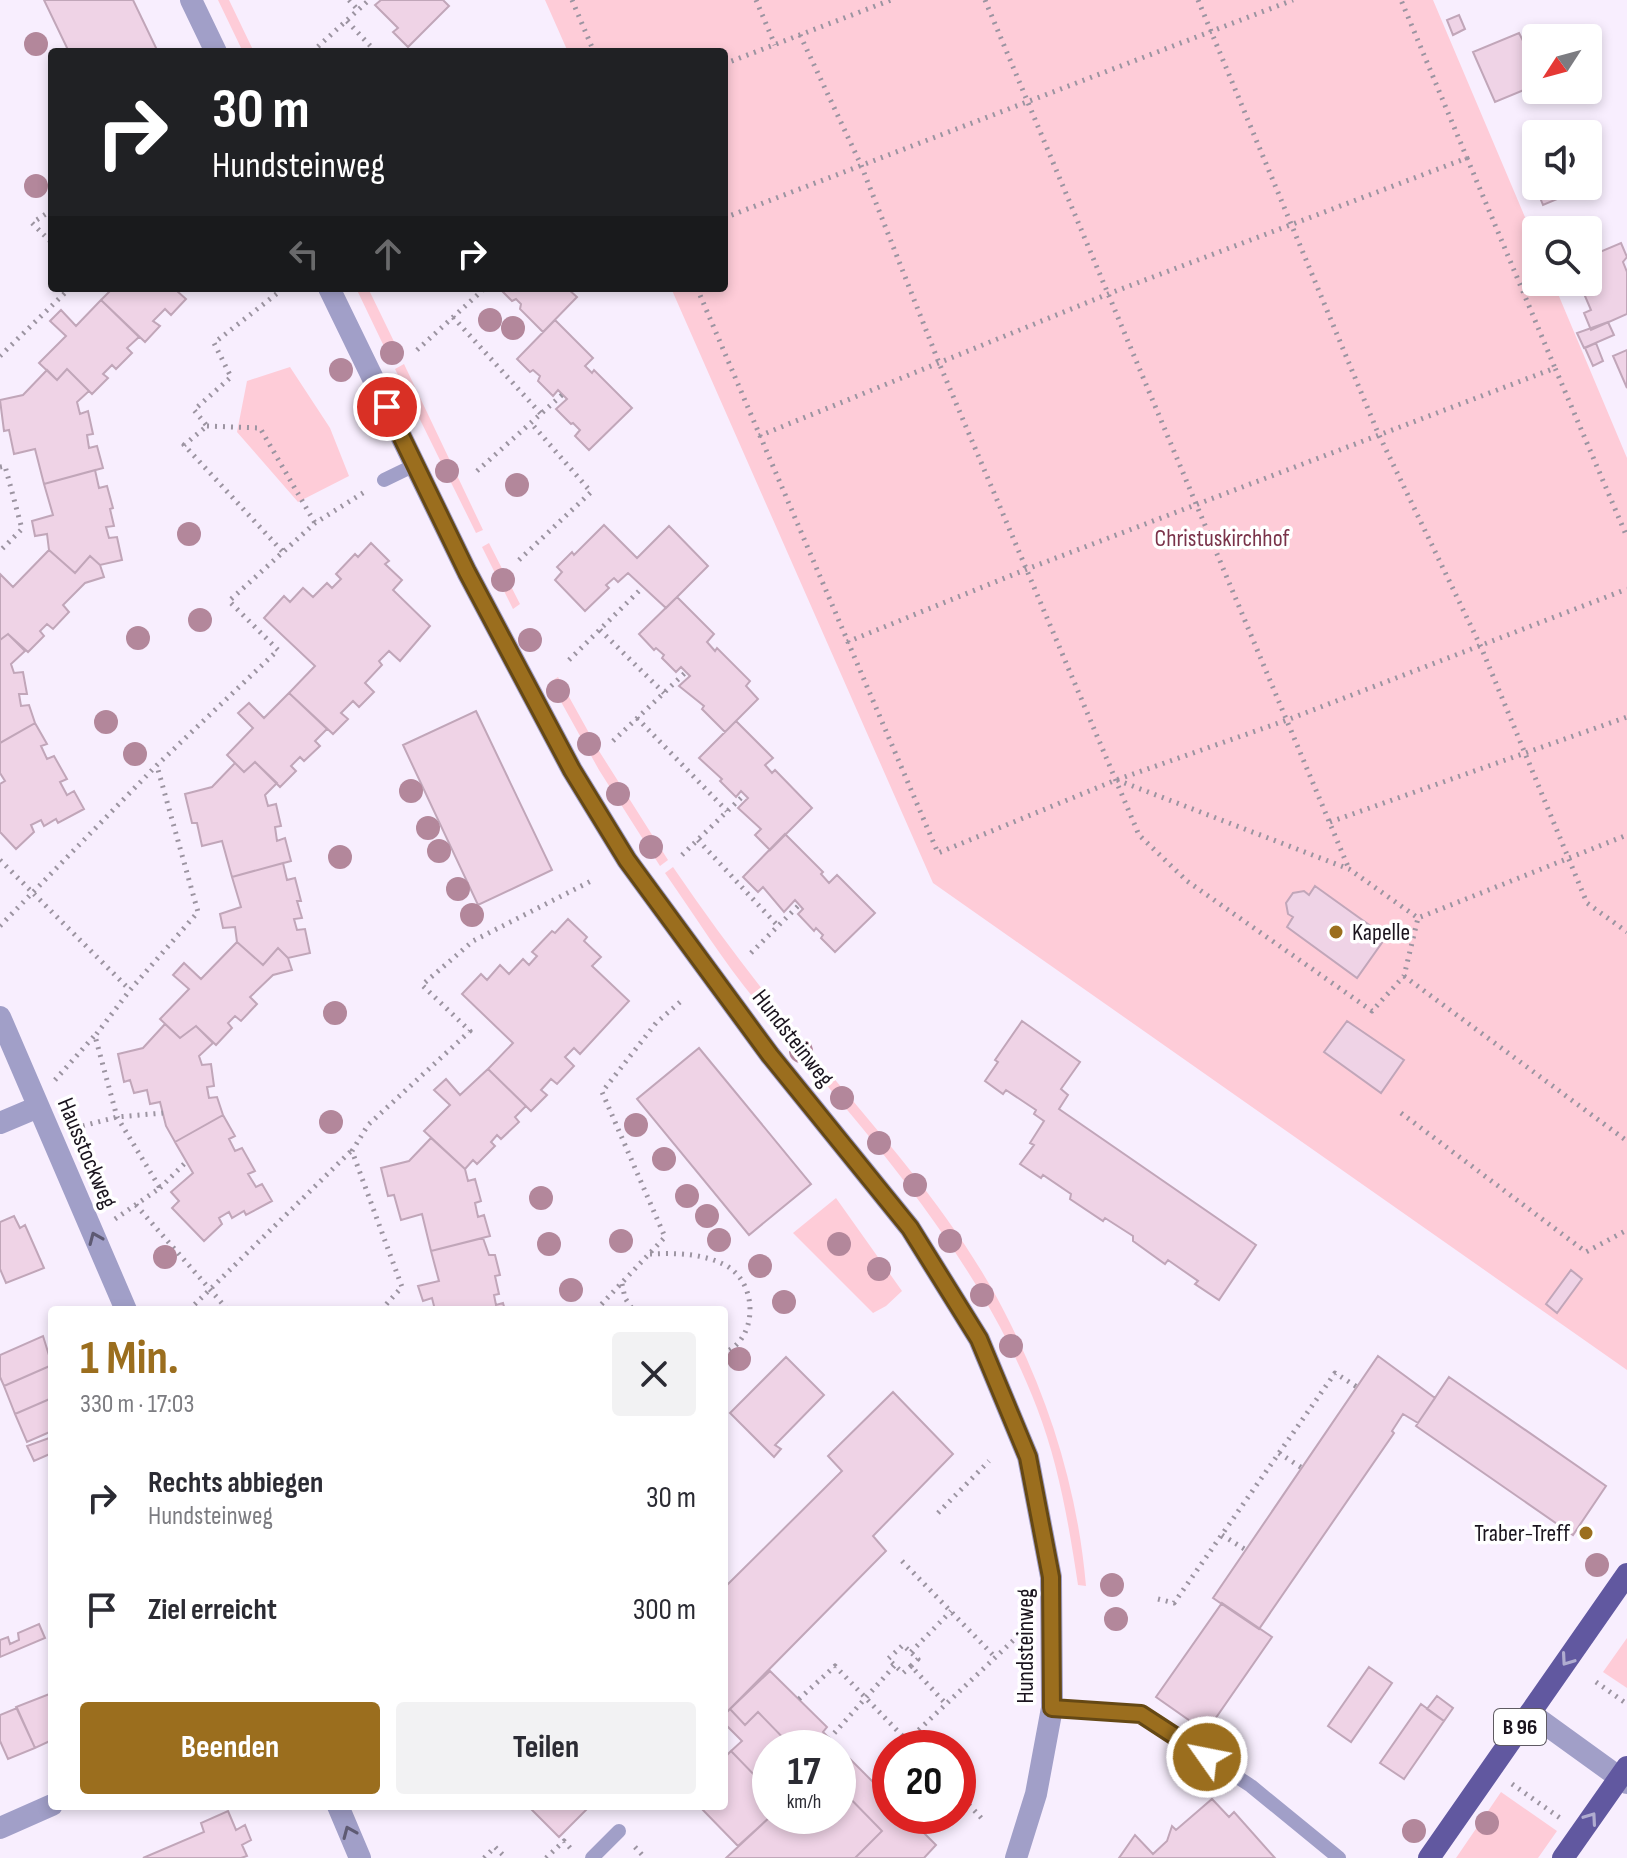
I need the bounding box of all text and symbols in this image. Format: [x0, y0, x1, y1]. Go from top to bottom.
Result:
north arrow [1522, 24, 1602, 104]
map controls [1522, 24, 1602, 296]
text: 30 m [212, 77, 310, 144]
icon: right [80, 80, 184, 184]
button: sound [1522, 120, 1602, 200]
text: Hundsteinweg [212, 145, 385, 188]
button: search [1522, 216, 1602, 296]
icon: left [282, 232, 326, 276]
icon: ahead [366, 232, 410, 276]
icon: right [450, 232, 494, 276]
pin [353, 373, 421, 441]
icon: arrive [365, 385, 409, 429]
park label: Christuskirchhof [1155, 524, 1291, 553]
place label: Kapelle [1352, 918, 1410, 947]
marker: Kapelle [1327, 923, 1345, 941]
street label: Hundsteinweg [746, 984, 840, 1092]
street label: Hausstockweg [51, 1094, 123, 1212]
one-way arrow [89, 1232, 105, 1246]
text: 1 Min. [80, 1330, 179, 1387]
button: close [612, 1332, 696, 1416]
text: 330 m · 17:03 [80, 1389, 194, 1420]
text: Rechts abbiegen [148, 1465, 323, 1501]
icon: right [80, 1476, 124, 1520]
text: 30 m [646, 1480, 696, 1516]
text: Hundsteinweg [148, 1501, 273, 1532]
place label: Traber-Treff [1474, 1519, 1570, 1548]
marker: Traber-Treff [1577, 1524, 1595, 1542]
icon: arrive [80, 1588, 124, 1632]
street label: Hundsteinweg [1011, 1588, 1040, 1704]
text: Ziel erreicht [148, 1592, 277, 1628]
text: 300 m [633, 1592, 696, 1628]
one-way arrow [1562, 1652, 1577, 1666]
button: Beenden [80, 1702, 380, 1794]
button: Teilen [396, 1702, 696, 1794]
road number: B 96 [1494, 1709, 1546, 1745]
position arrow [1165, 1715, 1249, 1799]
speed limit sign: 20 [872, 1730, 976, 1834]
text: 17 [788, 1748, 820, 1796]
text: km/h [787, 1790, 821, 1814]
one-way arrow [1581, 1812, 1596, 1827]
one-way arrow [342, 1826, 358, 1840]

